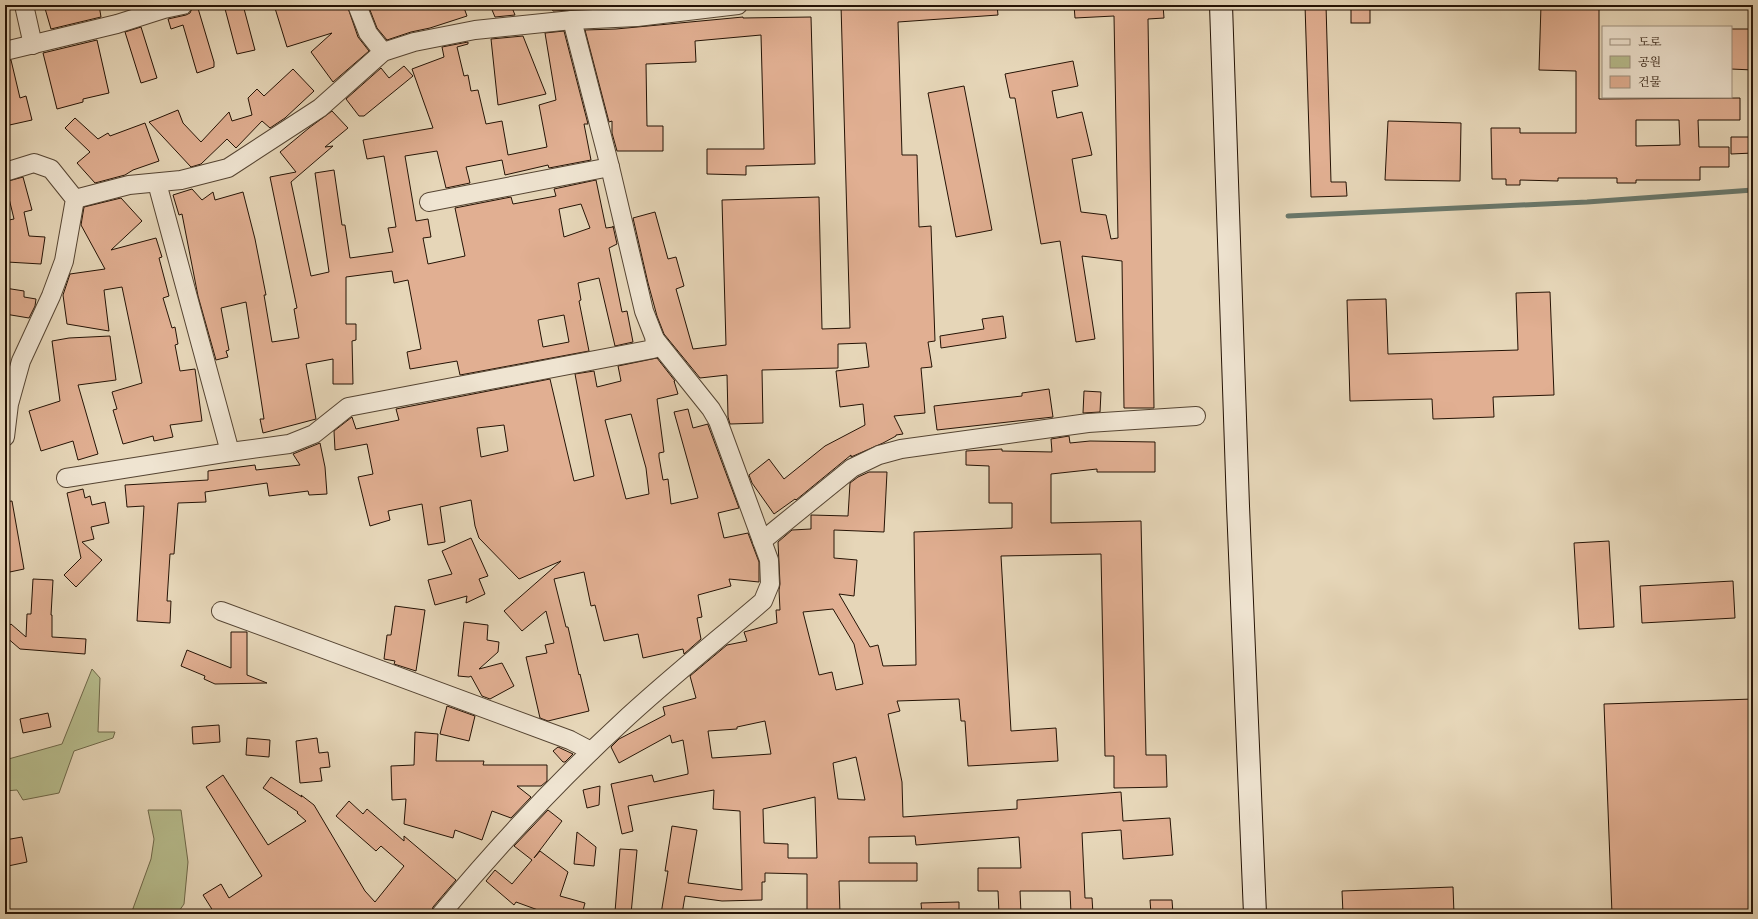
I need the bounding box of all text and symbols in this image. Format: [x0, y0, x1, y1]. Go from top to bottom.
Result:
legend [1602, 26, 1732, 98]
text: 도로 [1638, 34, 1662, 50]
text: 공원 [1638, 54, 1661, 70]
text: 건물 [1638, 74, 1662, 90]

